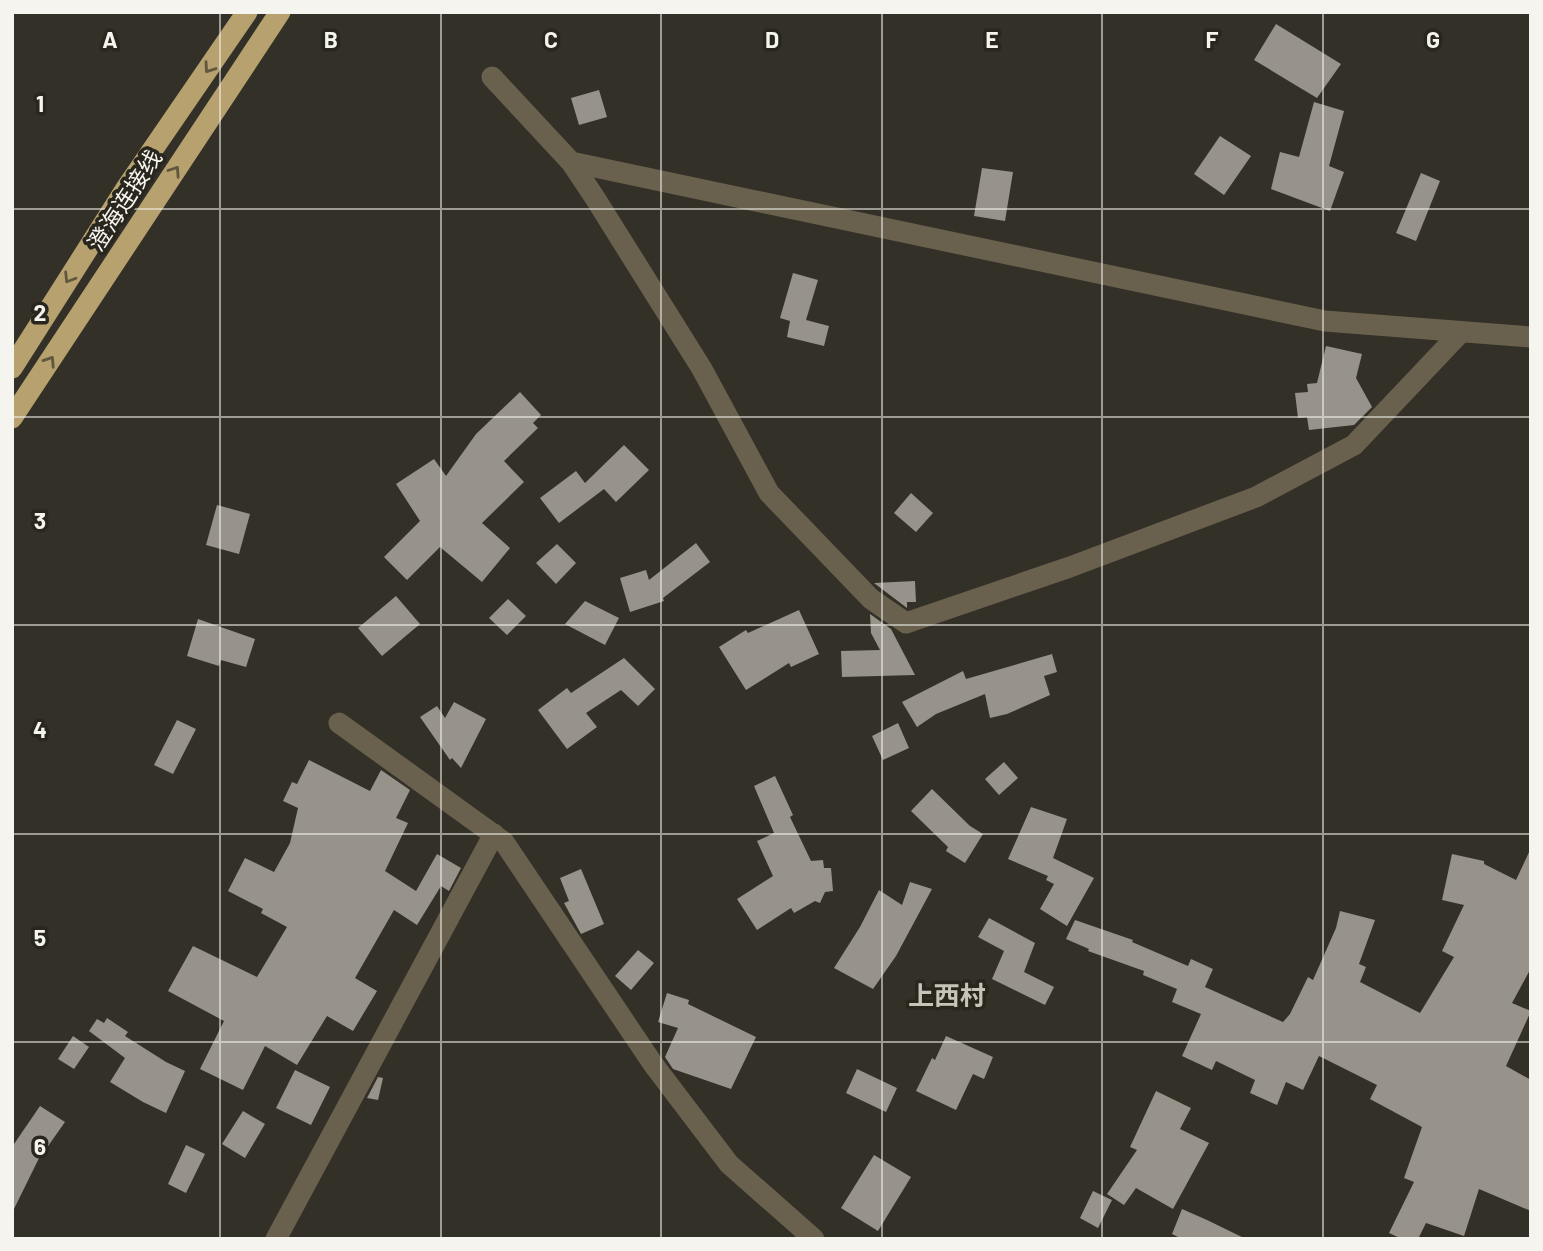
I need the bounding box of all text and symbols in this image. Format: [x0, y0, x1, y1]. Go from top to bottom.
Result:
text: A [102, 25, 118, 53]
text: B [324, 25, 338, 53]
text: C [544, 25, 558, 53]
text: D [765, 25, 779, 53]
text: E [985, 25, 999, 53]
text: F [1206, 25, 1219, 53]
text: G [1426, 25, 1440, 53]
one-way arrow [204, 61, 217, 74]
text: 1 [36, 89, 44, 117]
street label: 澄海连接线 [81, 144, 167, 256]
one-way arrow [166, 165, 179, 178]
one-way arrow [65, 271, 78, 284]
text: 2 [34, 298, 46, 326]
one-way arrow [41, 355, 54, 368]
text: 3 [34, 506, 46, 534]
text: 4 [33, 715, 47, 743]
text: 5 [34, 923, 46, 951]
district label: 上西村 [908, 979, 986, 1010]
text: 6 [34, 1132, 46, 1160]

